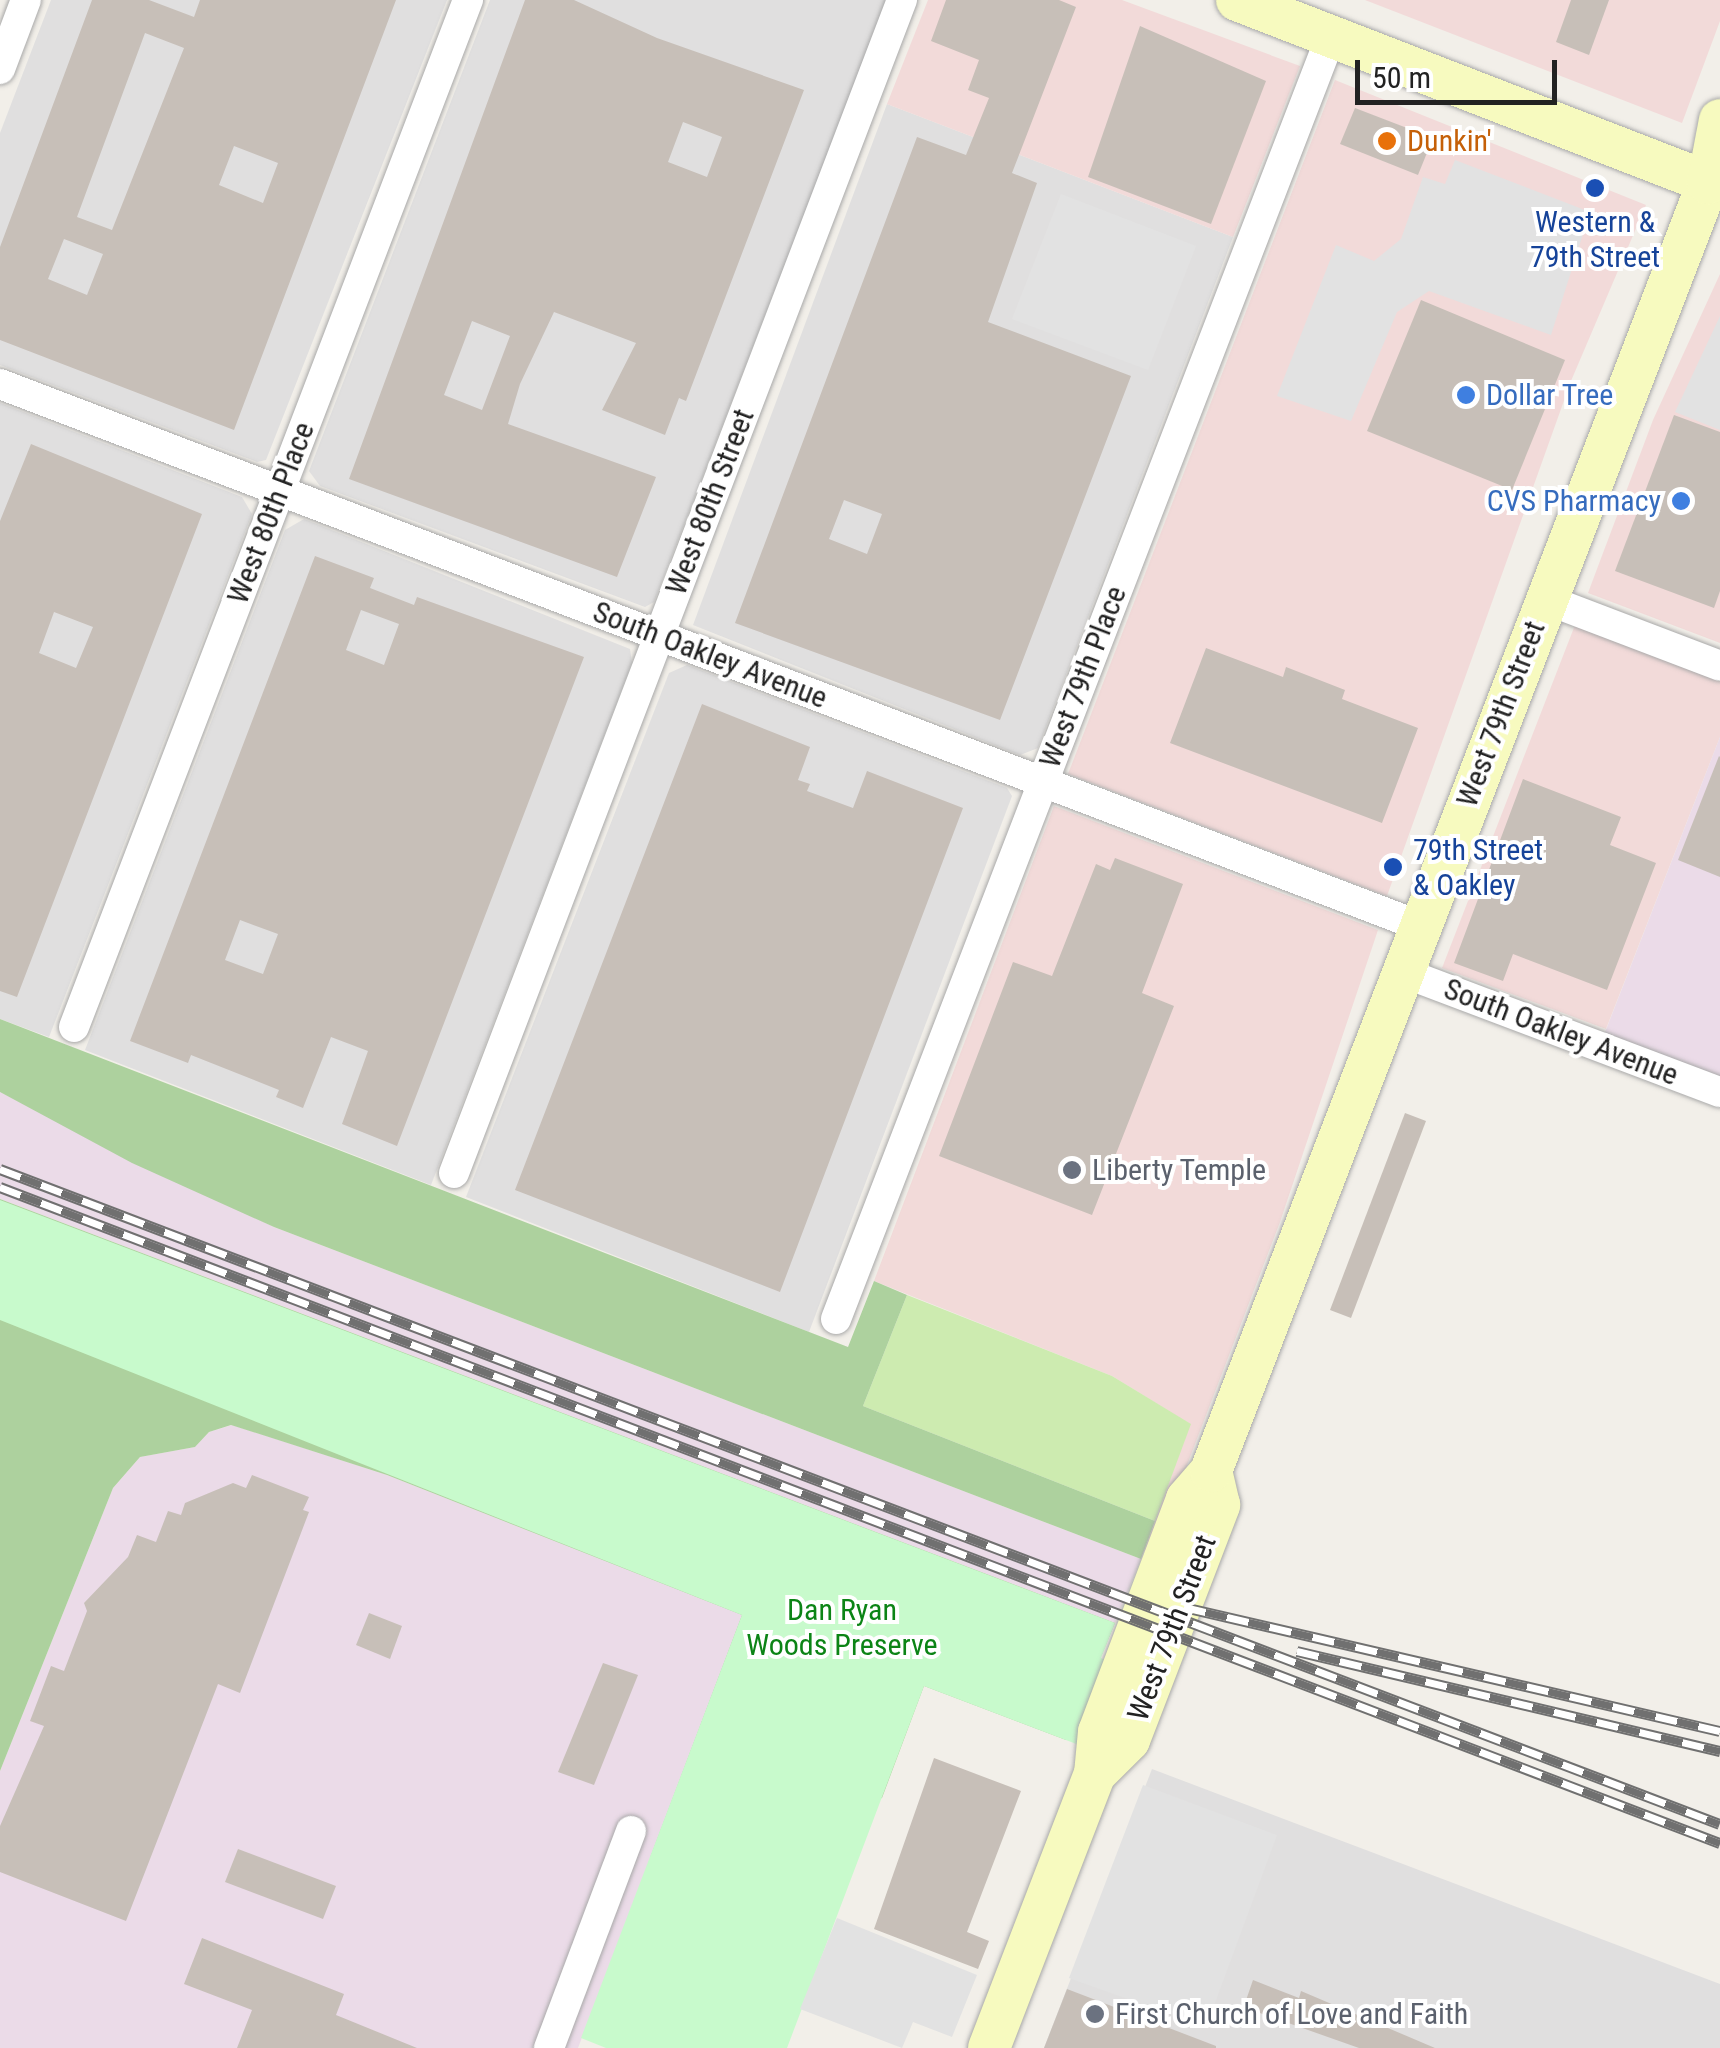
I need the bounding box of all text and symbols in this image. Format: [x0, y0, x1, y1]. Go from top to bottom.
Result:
scale bar [1360, 40, 1562, 102]
text: 50 m [1372, 60, 1431, 95]
place label: Dunkin' [1407, 123, 1492, 159]
marker: Dunkin' [1376, 130, 1398, 152]
marker: Western & 79th Street [1584, 177, 1606, 199]
place label: Western & 79th Street [1530, 204, 1660, 274]
place label: Dollar Tree [1486, 377, 1614, 413]
marker: Dollar Tree [1455, 384, 1477, 406]
street label: West 80th Street [658, 404, 762, 600]
street label: West 80th Place [220, 417, 322, 609]
place label: CVS Pharmacy [1487, 483, 1661, 519]
marker: CVS Pharmacy [1670, 490, 1692, 512]
street label: West 79th Place [1032, 581, 1134, 773]
street label: South Oakley Avenue [588, 594, 832, 716]
street label: West 79th Street [1449, 616, 1553, 812]
place label: 79th Street & Oakley [1413, 832, 1543, 902]
marker: 79th Street & Oakley [1382, 856, 1404, 878]
street label: South Oakley Avenue [1439, 971, 1683, 1093]
place label: Liberty Temple [1092, 1152, 1267, 1188]
marker: Liberty Temple [1061, 1159, 1083, 1181]
street label: West 79th Street [1120, 1530, 1224, 1726]
park label: Dan Ryan Woods Preserve [746, 1592, 938, 1662]
place label: First Church of Love and Faith [1115, 1996, 1468, 2032]
marker: First Church of Love and Faith [1084, 2003, 1106, 2025]

